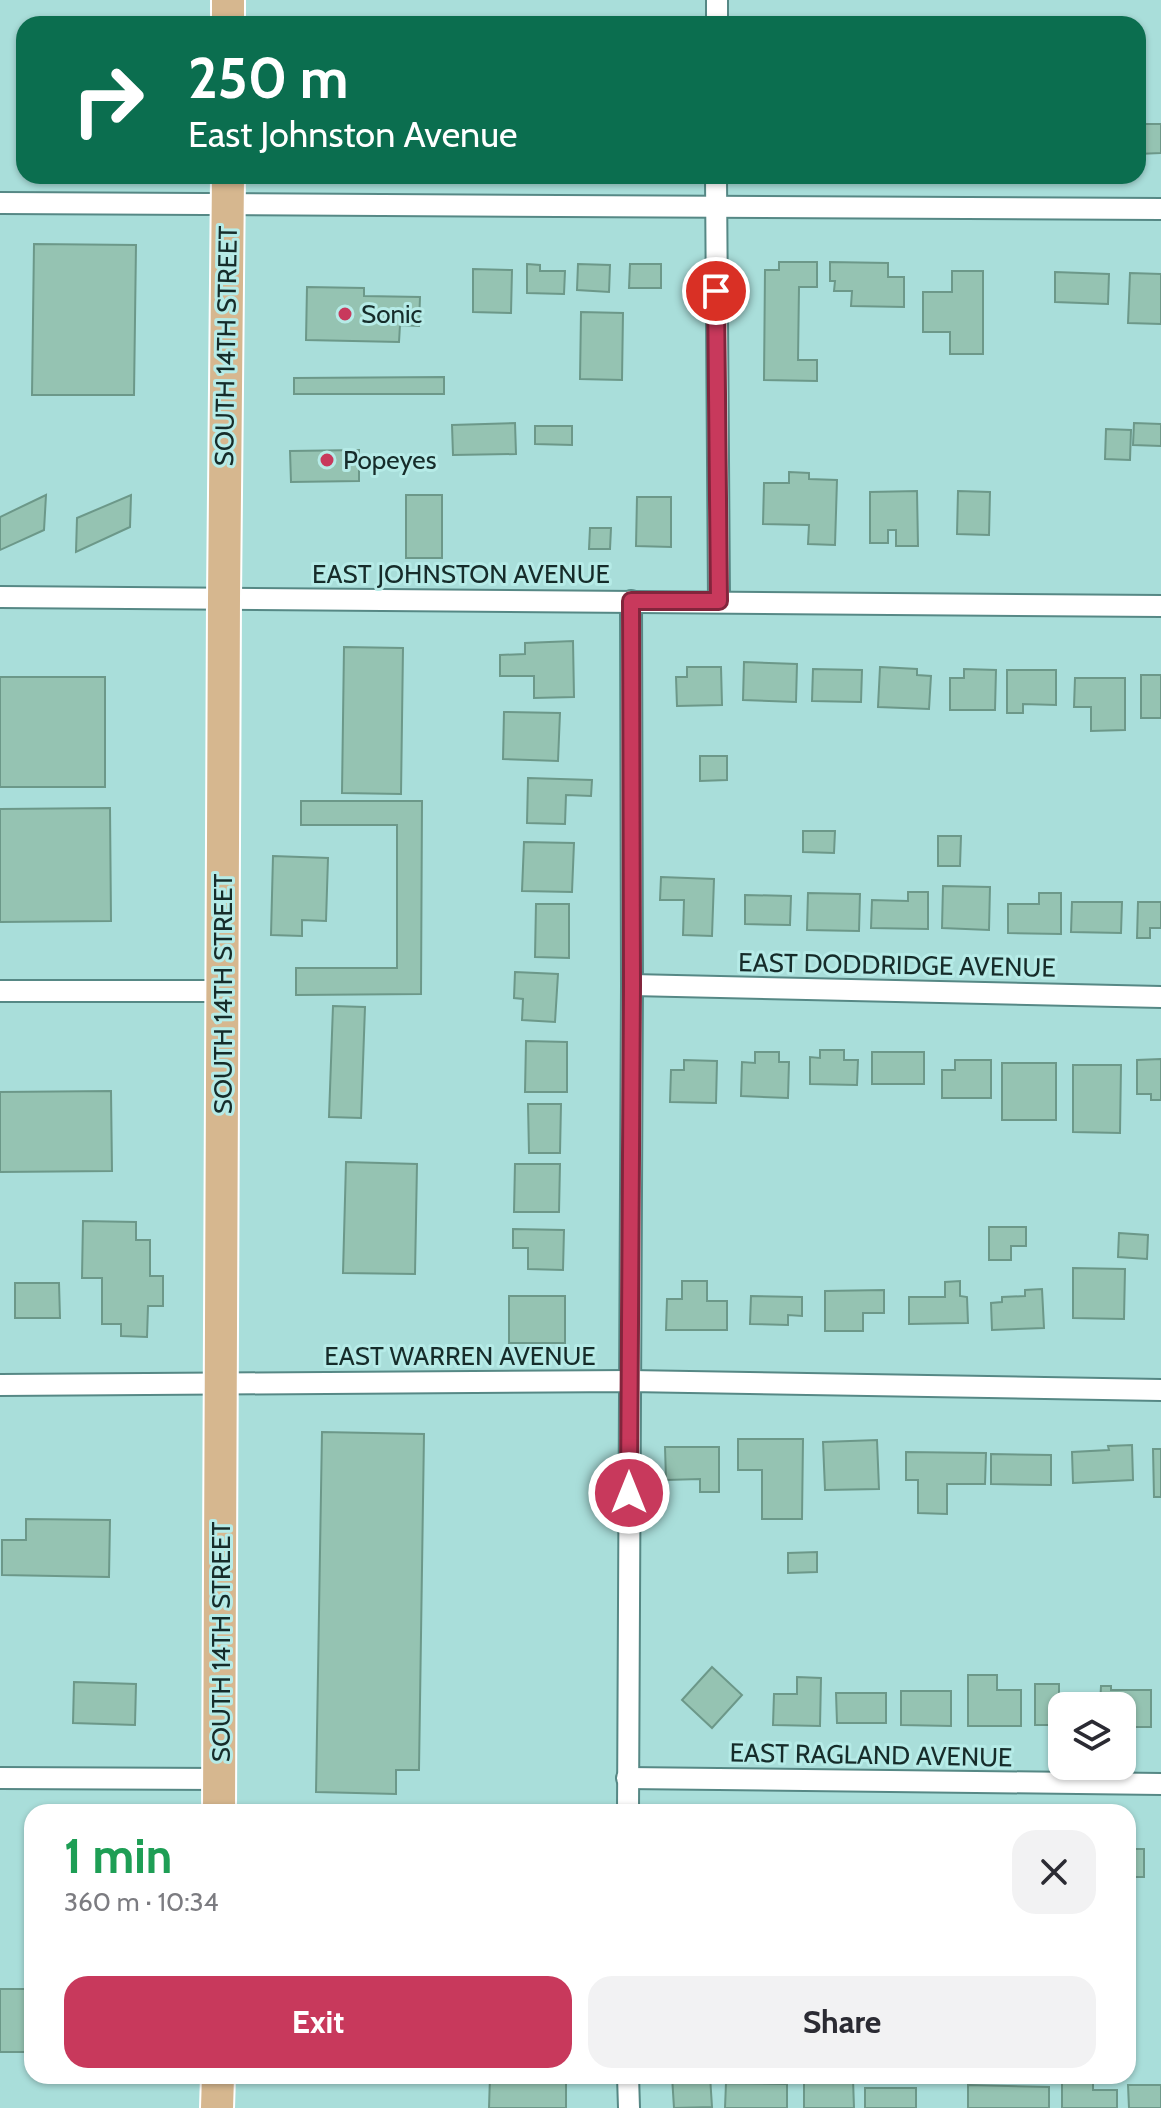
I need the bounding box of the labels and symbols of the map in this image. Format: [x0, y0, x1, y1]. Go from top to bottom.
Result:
street label: SOUTH 14TH STREET [208, 225, 244, 467]
pin [682, 257, 750, 325]
place label: Sonic [361, 298, 423, 330]
marker: Sonic [336, 305, 354, 323]
place label: Popeyes [343, 444, 437, 476]
marker: Popeyes [318, 451, 336, 469]
street label: EAST JOHNSTON AVENUE [312, 558, 610, 590]
street label: SOUTH 14TH STREET [207, 874, 239, 1114]
street label: EAST DODDRIDGE AVENUE [738, 946, 1056, 984]
street label: EAST WARREN AVENUE [324, 1340, 596, 1372]
position arrow [587, 1451, 671, 1535]
street label: SOUTH 14TH STREET [205, 1522, 237, 1762]
street label: EAST RAGLAND AVENUE [729, 1737, 1013, 1773]

